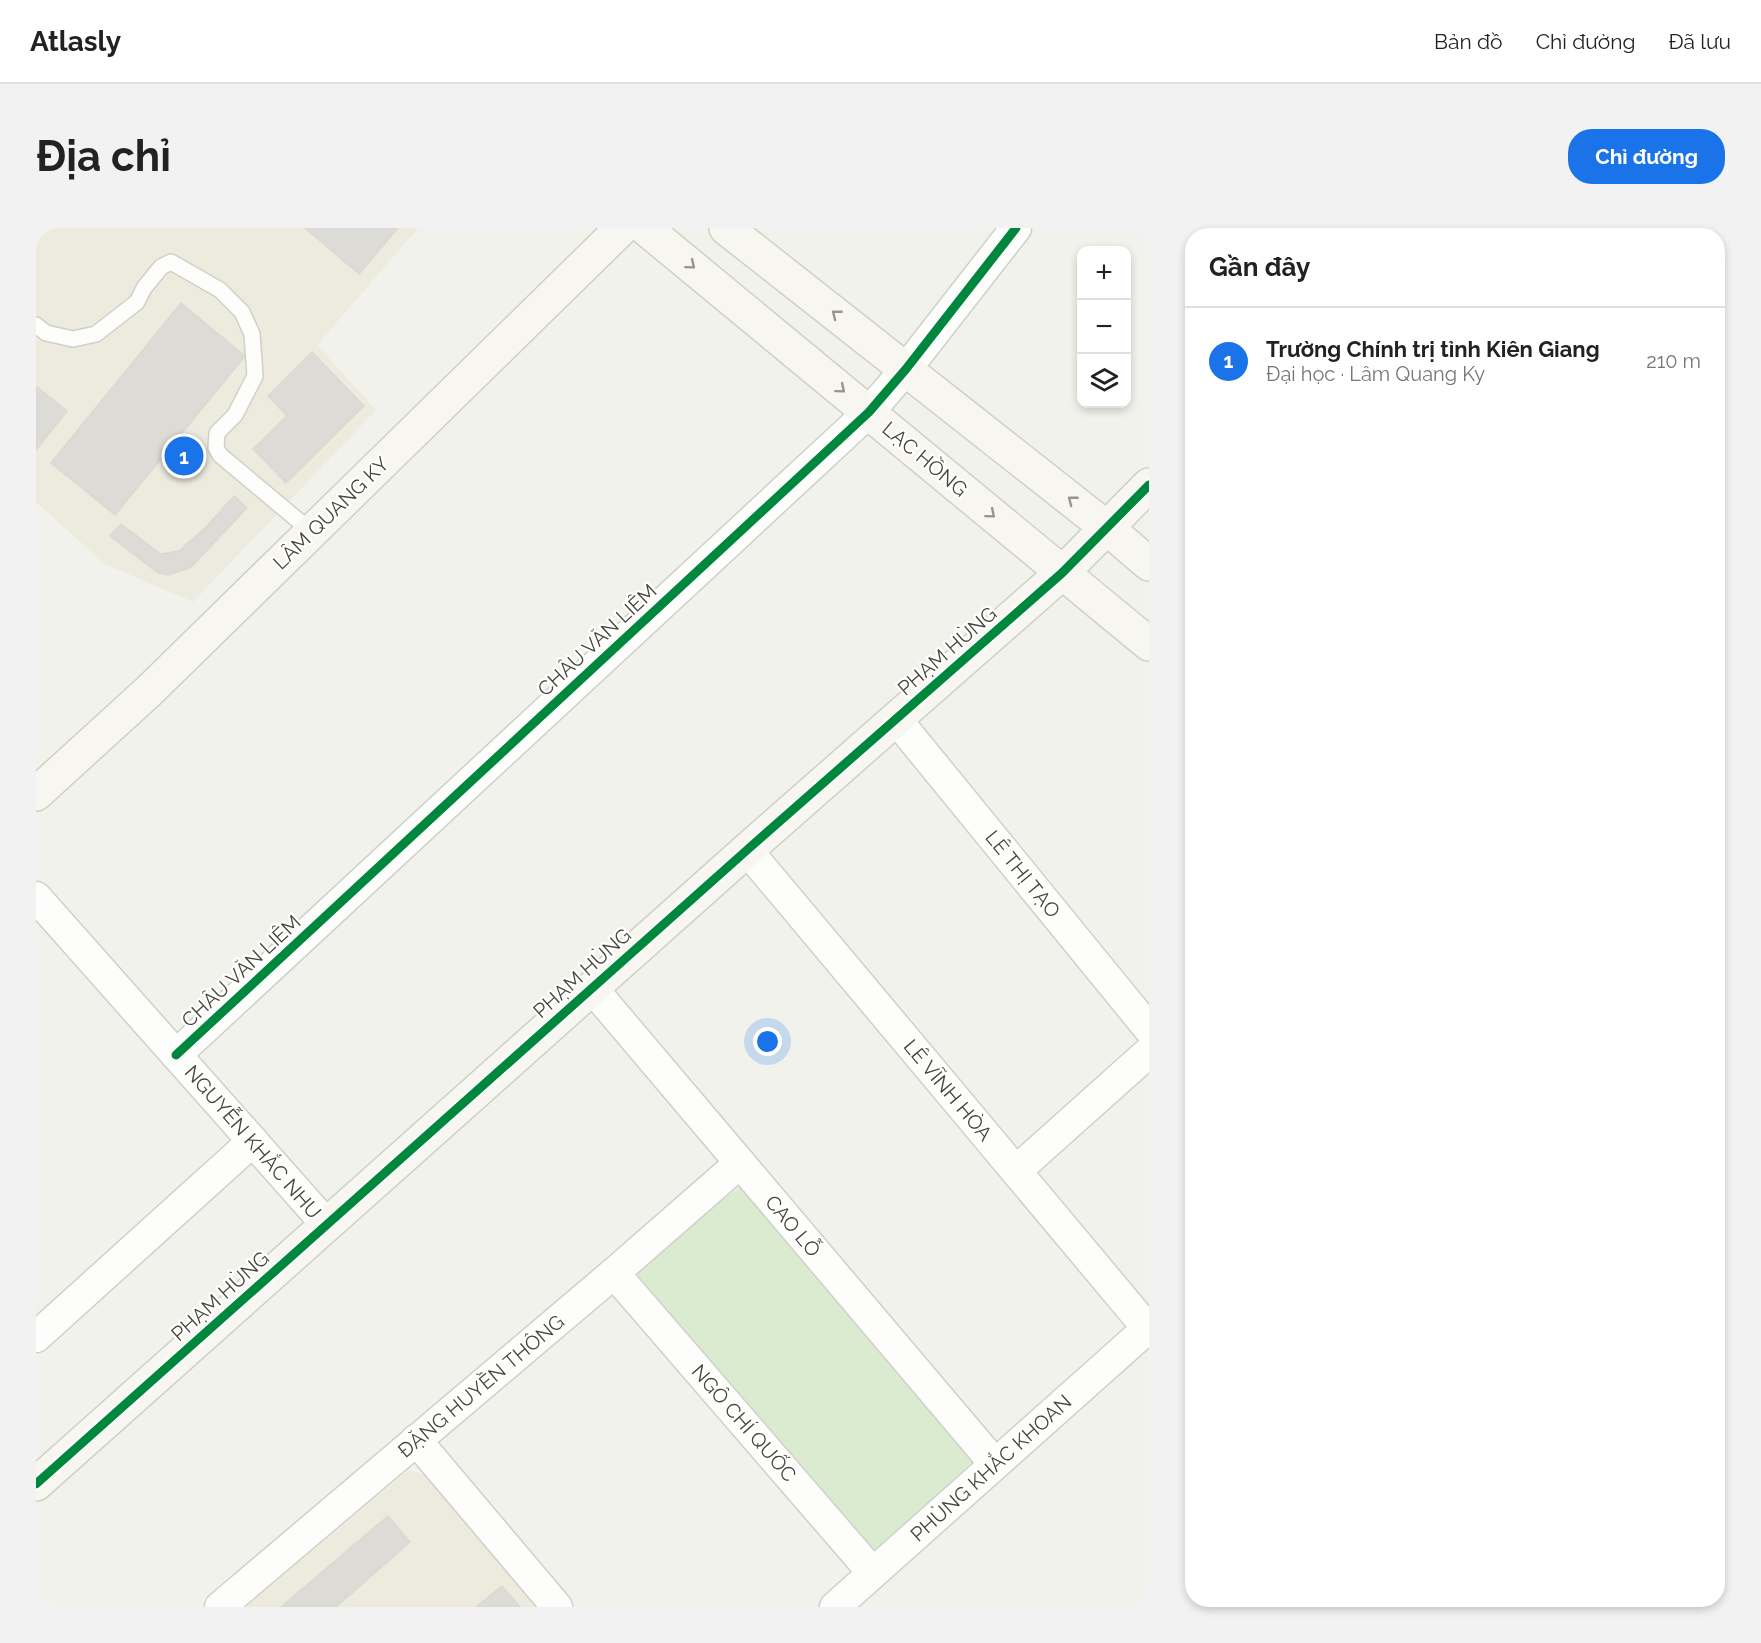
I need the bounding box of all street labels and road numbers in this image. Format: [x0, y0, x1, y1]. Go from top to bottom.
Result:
street label: LẠC HỒNG [878, 416, 973, 501]
street label: LÂM QUANG KY [268, 452, 394, 574]
street label: CHÂU VĂN LIÊM [533, 579, 661, 701]
street label: PHẠM HÙNG [893, 602, 1001, 700]
street label: LÊ THỊ TẠO [980, 825, 1066, 923]
street label: CHÂU VĂN LIÊM [177, 910, 305, 1032]
street label: PHẠM HÙNG [528, 923, 636, 1023]
street label: LÊ VĨNH HÒA [899, 1034, 998, 1146]
street label: NGUYỄN KHẮC NHU [180, 1059, 328, 1224]
street label: CAO LỖ [760, 1189, 827, 1262]
street label: PHẠM HÙNG [166, 1246, 274, 1346]
street label: ĐẶNG HUYỀN THÔNG [392, 1309, 569, 1463]
street label: NGÔ CHÍ QUỐC [687, 1359, 802, 1487]
street label: PHÙNG KHẮC KHOAN [904, 1388, 1076, 1547]

